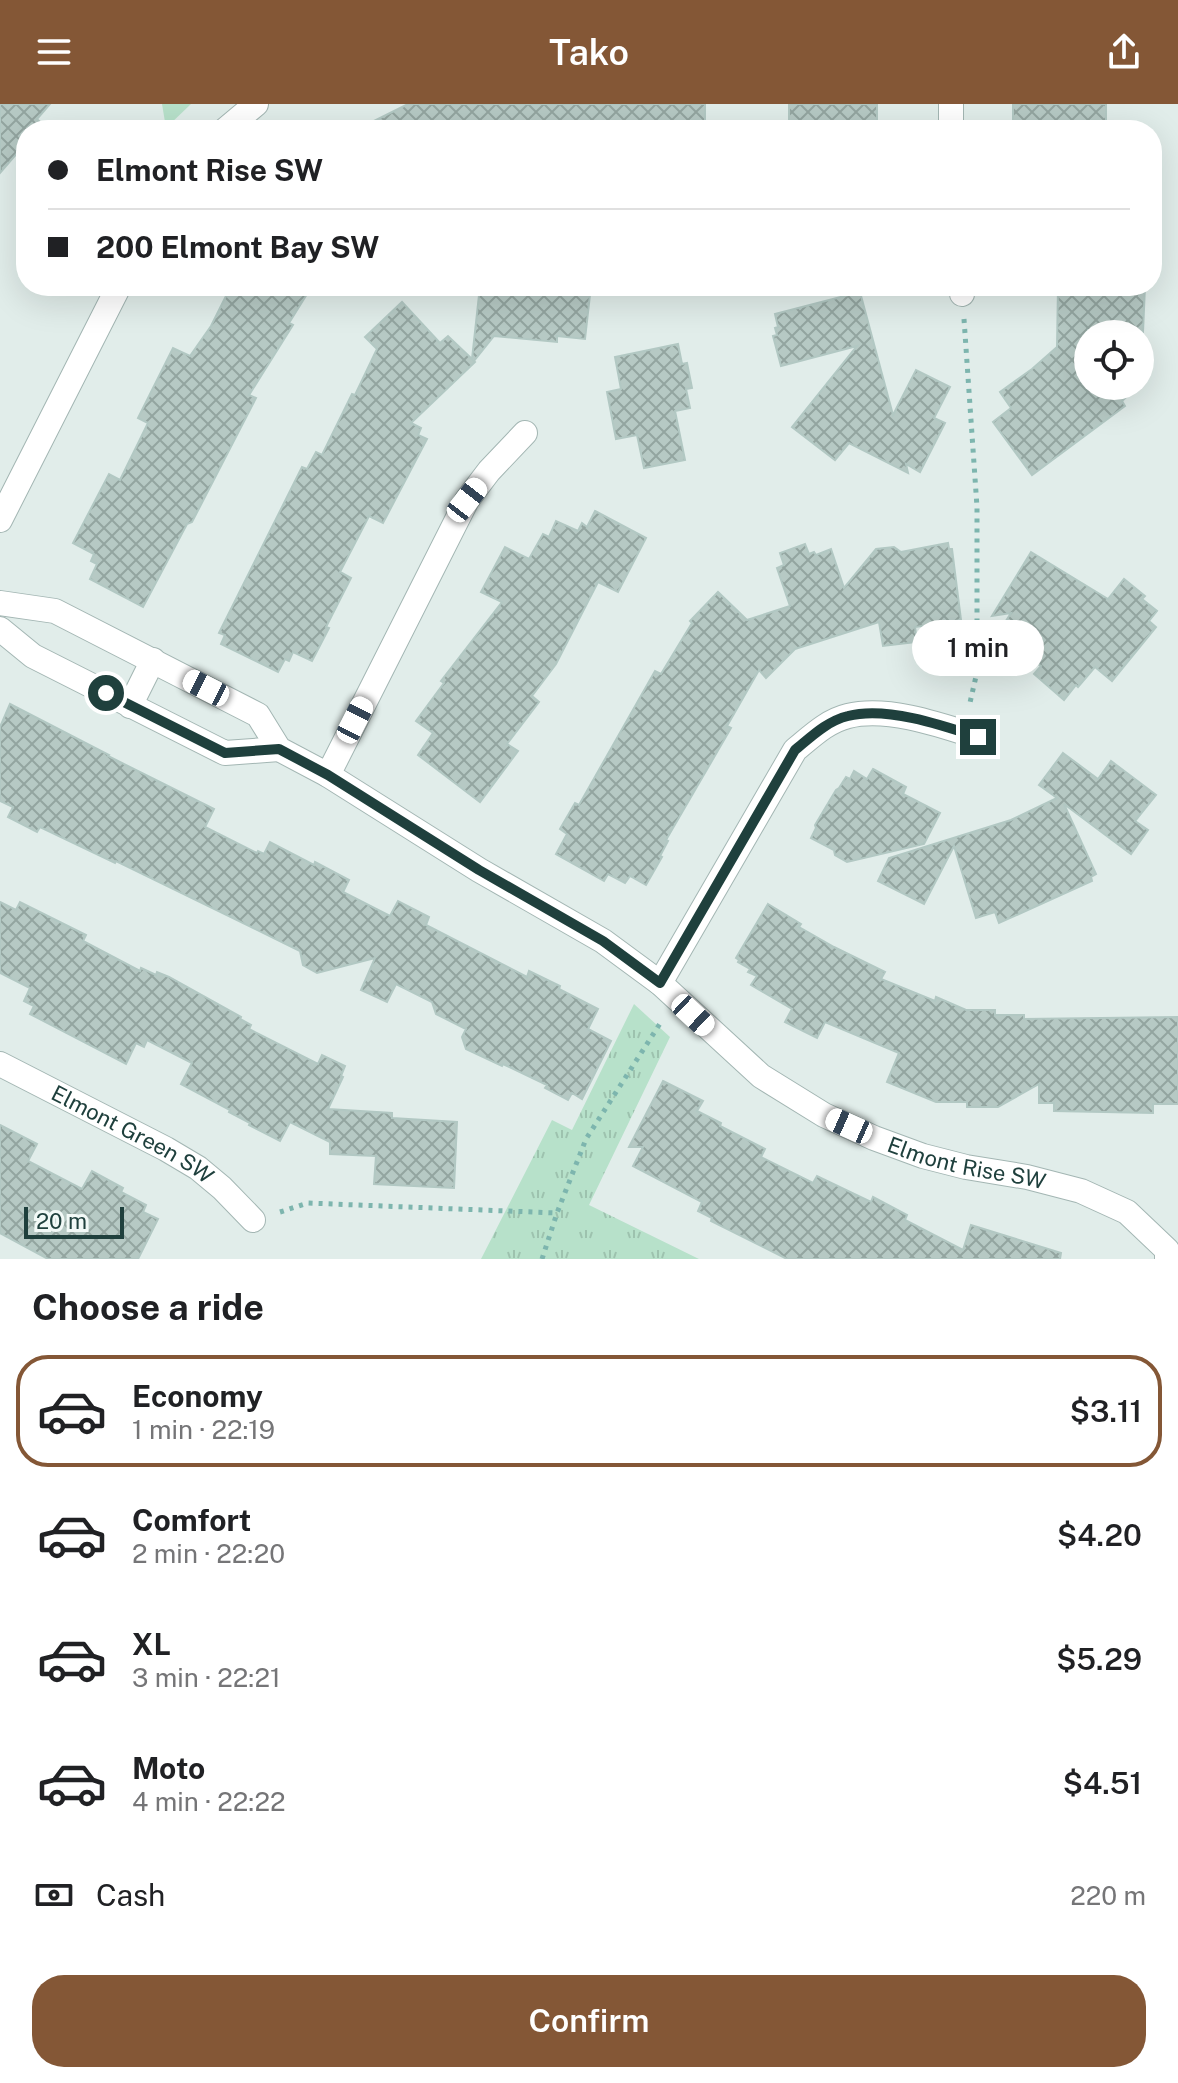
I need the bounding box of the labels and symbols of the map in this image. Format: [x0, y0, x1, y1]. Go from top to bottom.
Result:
car [443, 474, 491, 526]
callout: 1 min [912, 621, 1044, 677]
car [179, 666, 233, 710]
route start [88, 675, 124, 711]
car [333, 693, 377, 747]
route end [960, 719, 996, 755]
car [667, 990, 719, 1040]
street label: Elmont Green SW [47, 1080, 219, 1189]
car [822, 1105, 876, 1147]
street label: Elmont Rise SW [884, 1131, 1049, 1194]
scale bar [24, 1203, 124, 1239]

